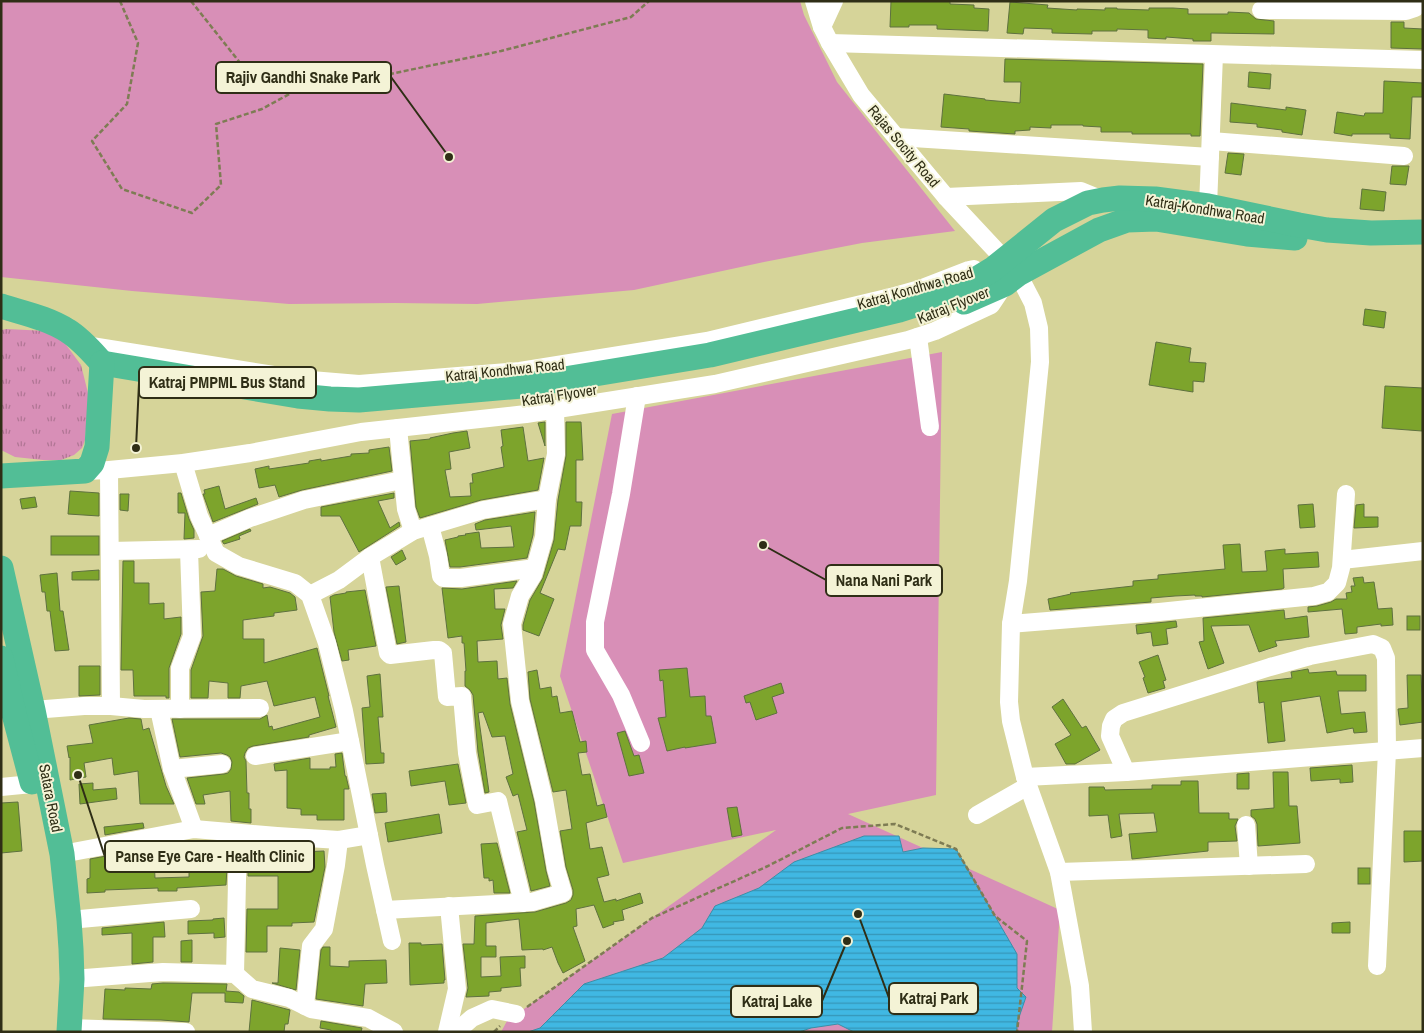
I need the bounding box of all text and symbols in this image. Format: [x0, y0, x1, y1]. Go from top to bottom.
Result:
callout: Rajiv Gandhi Snake Park [216, 62, 391, 93]
text: Rajiv Gandhi Snake Park [226, 66, 381, 88]
street label: Rajas Socity Road [863, 100, 945, 192]
street label: Katraj-Kondhwa Road [1144, 189, 1266, 229]
street label: Katraj Kondhwa Road [855, 261, 975, 315]
street label: Katraj Flyover [914, 281, 992, 329]
street label: Katraj Kondhwa Road [444, 353, 566, 387]
callout: Katraj PMPML Bus Stand [139, 367, 316, 398]
text: Katraj PMPML Bus Stand [149, 371, 305, 393]
street label: Katraj Flyover [520, 379, 598, 411]
callout: Nana Nani Park [826, 565, 942, 596]
text: Nana Nani Park [836, 569, 933, 591]
street label: Satara Road [34, 762, 68, 834]
callout: Panse Eye Care - Health Clinic [105, 841, 314, 872]
text: Panse Eye Care - Health Clinic [115, 845, 305, 867]
callout: Katraj Park [889, 983, 978, 1014]
callout: Katraj Lake [731, 986, 822, 1017]
text: Katraj Park [899, 987, 969, 1009]
text: Katraj Lake [742, 990, 812, 1012]

